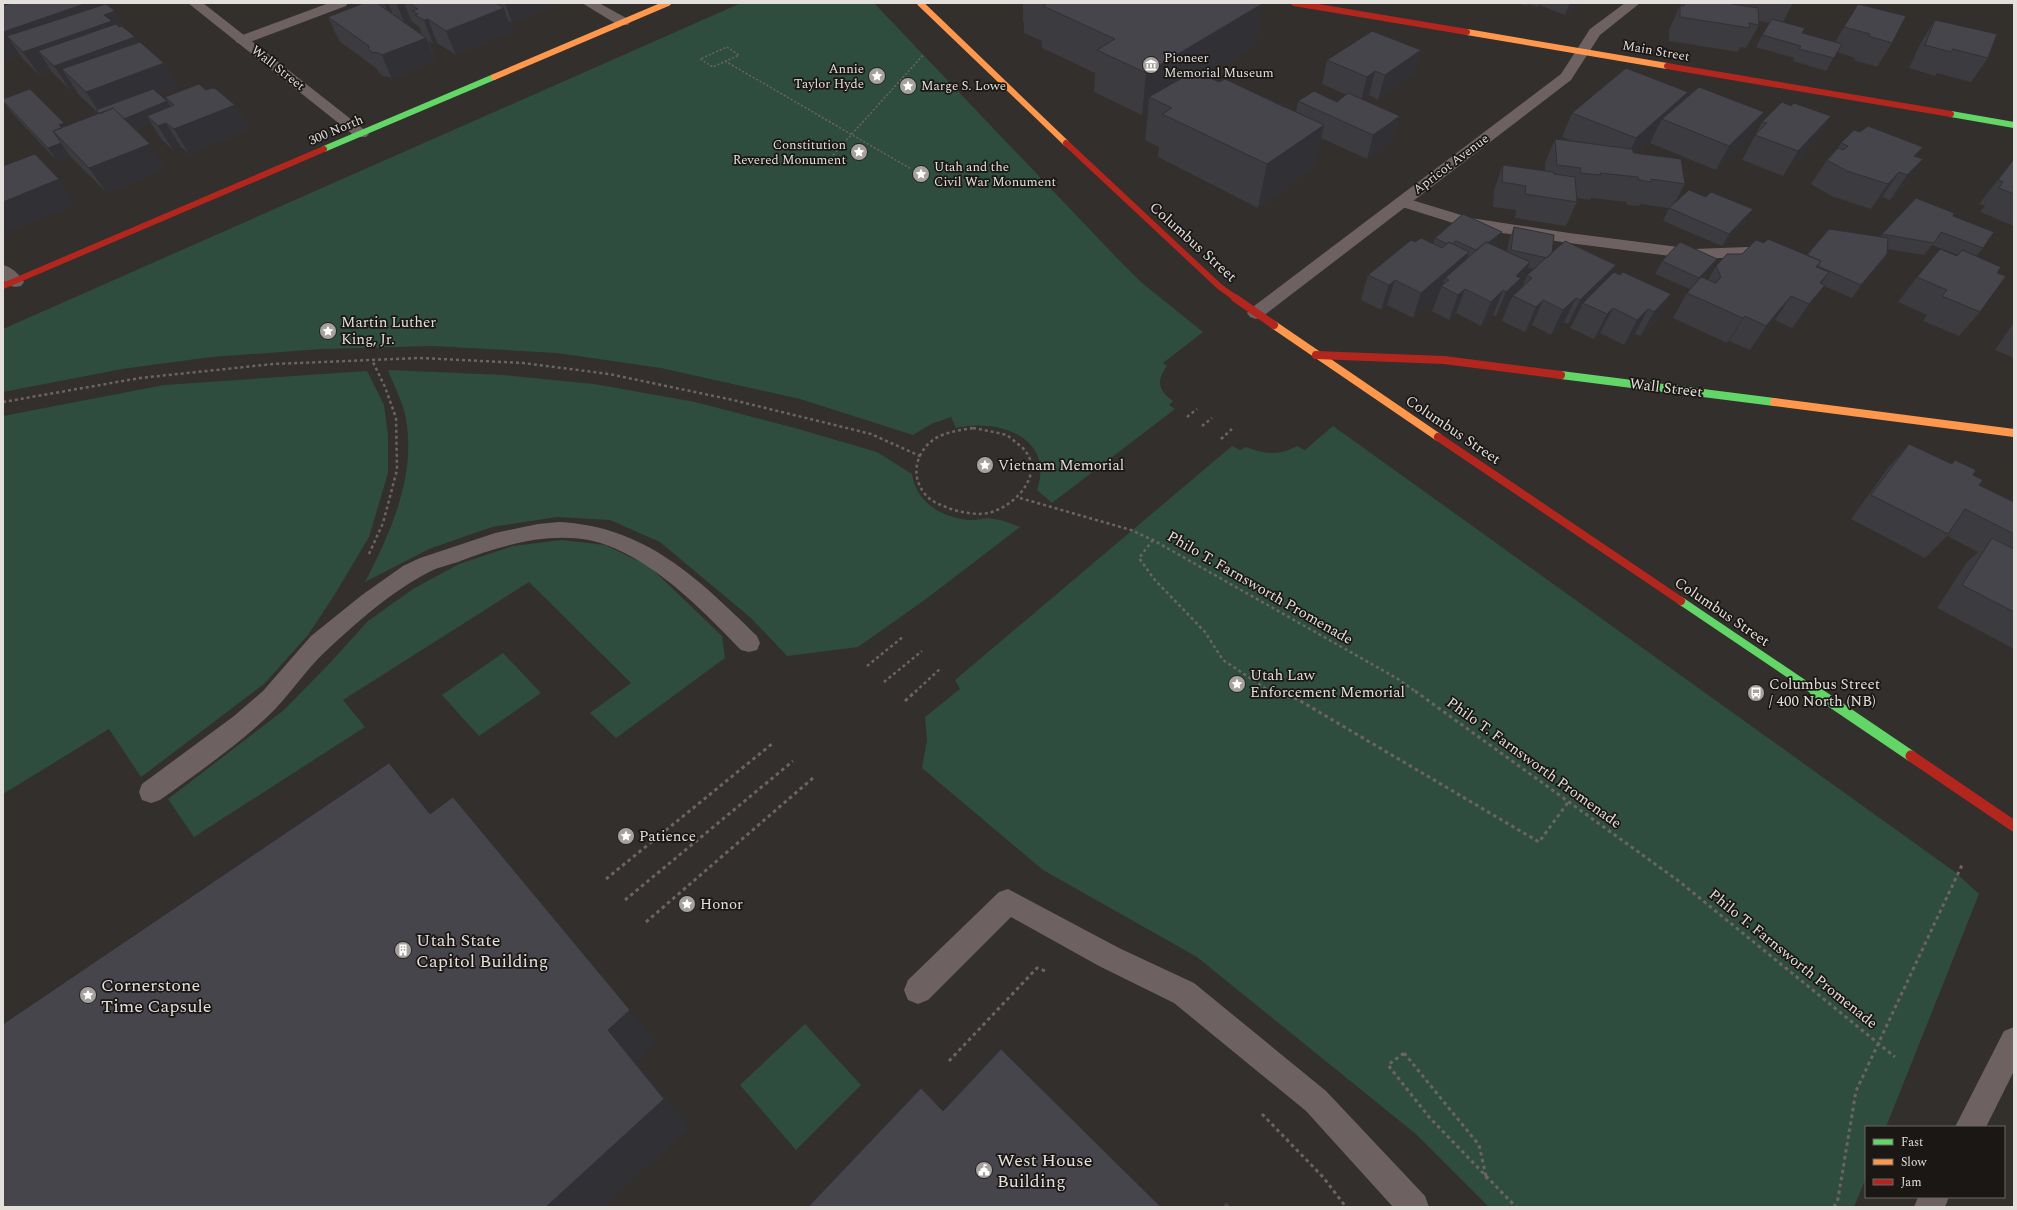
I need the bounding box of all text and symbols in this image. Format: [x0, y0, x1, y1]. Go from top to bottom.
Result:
street label: Main Street [1621, 35, 1692, 67]
street label: Wall Street [247, 40, 310, 96]
place label: Pioneer Memorial Museum [1164, 48, 1274, 83]
museum icon: Pioneer Memorial Museum [1141, 55, 1161, 75]
place label: Annie Taylor Hyde [794, 59, 864, 94]
place icon: Annie Taylor Hyde [867, 66, 887, 86]
place icon: Marge S. Lowe [898, 76, 918, 96]
place label: Marge S. Lowe [921, 76, 1006, 96]
street label: 300 North [306, 109, 367, 150]
street label: Apricot Avenue [1409, 129, 1493, 199]
place label: Constitution Revered Monument [733, 135, 846, 170]
place icon: Constitution Revered Monument [849, 142, 869, 162]
place label: Utah and the Civil War Monument [934, 157, 1057, 192]
place icon: Utah and the Civil War Monument [911, 164, 931, 184]
street label: Columbus Street [1144, 196, 1242, 288]
place label: Martin Luther King, Jr. [341, 311, 436, 351]
place icon: Martin Luther King, Jr. [318, 321, 338, 341]
street label: Wall Street [1628, 372, 1704, 404]
street label: Columbus Street [1401, 389, 1505, 471]
place label: Vietnam Memorial [998, 454, 1124, 477]
place icon: Vietnam Memorial [975, 455, 995, 475]
street label: Philo T. Farnsworth Promenade [1163, 525, 1357, 651]
street label: Columbus Street [1670, 571, 1774, 653]
place label: Utah Law Enforcement Memorial [1250, 664, 1405, 704]
place label: Columbus Street / 400 North (NB) [1769, 673, 1880, 713]
place icon: Utah Law Enforcement Memorial [1227, 674, 1247, 694]
bus stop icon: Columbus Street / 400 North (NB) [1746, 683, 1766, 703]
street label: Philo T. Farnsworth Promenade [1442, 692, 1626, 834]
place label: Patience [639, 825, 696, 848]
place icon: Patience [616, 826, 636, 846]
street label: Philo T. Farnsworth Promenade [1704, 884, 1882, 1034]
place label: Honor [700, 893, 743, 916]
place icon: Honor [677, 894, 697, 914]
place label: Utah State Capitol Building [416, 927, 548, 975]
building icon: Utah State Capitol Building [393, 940, 413, 960]
place label: Cornerstone Time Capsule [101, 972, 211, 1020]
place icon: Cornerstone Time Capsule [78, 985, 98, 1005]
legend [1865, 1126, 2005, 1198]
text: Fast [1901, 1133, 1923, 1152]
place label: West House Building [997, 1147, 1092, 1195]
text: Slow [1901, 1153, 1927, 1172]
public building icon: West House Building [974, 1160, 994, 1180]
text: Jam [1901, 1173, 1922, 1192]

